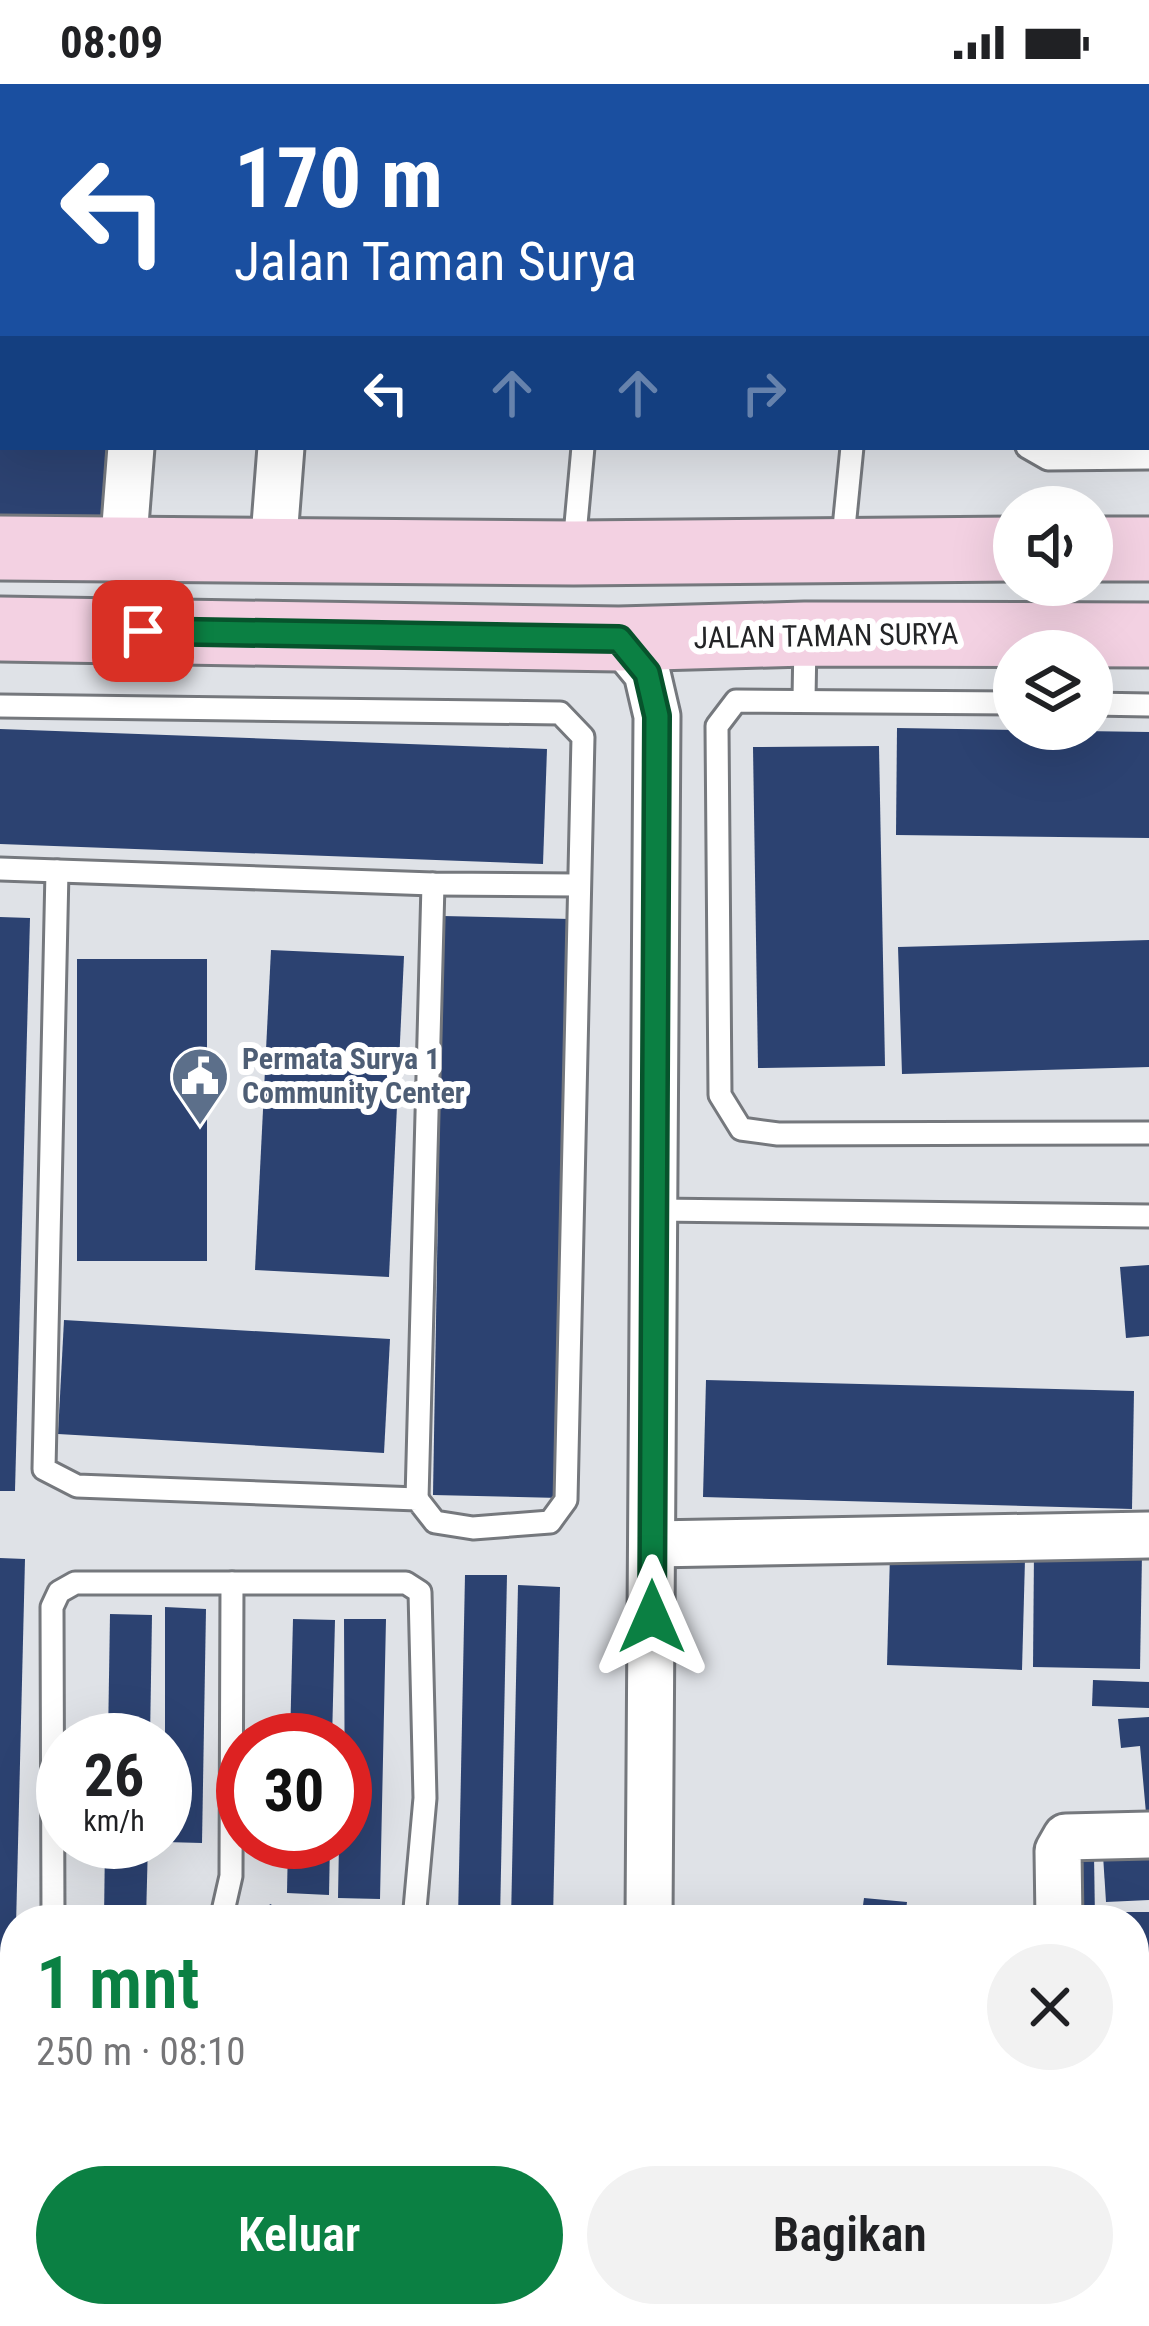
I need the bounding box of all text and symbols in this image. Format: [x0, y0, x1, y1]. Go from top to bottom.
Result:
text: 08:09 [60, 16, 163, 69]
text: 170 m [234, 129, 443, 228]
icon: left [36, 132, 192, 288]
text: Jalan Taman Surya [234, 230, 637, 293]
icon: left [353, 360, 419, 426]
icon: ahead [479, 360, 545, 426]
icon: ahead [605, 360, 671, 426]
icon: right [731, 360, 797, 426]
map controls [993, 486, 1113, 750]
button: sound [993, 486, 1113, 606]
pin [92, 580, 194, 682]
icon: arrive [110, 598, 176, 664]
street label: JALAN TAMAN SURYA [693, 616, 959, 655]
button: layers [993, 630, 1113, 750]
place label: Permata Surya 1 Community Center [242, 1041, 465, 1110]
public building icon: Permata Surya 1 Community Center [169, 1045, 231, 1127]
position arrow [589, 1554, 715, 1680]
speed limit sign: 30 [216, 1713, 372, 1869]
text: 26 [84, 1740, 144, 1811]
text: km/h [83, 1803, 145, 1838]
text: 1 mnt [36, 1941, 200, 2026]
button: close [987, 1944, 1113, 2070]
text: 250 m · 08:10 [36, 2029, 246, 2075]
button: Keluar [36, 2166, 563, 2304]
button: Bagikan [587, 2166, 1113, 2304]

